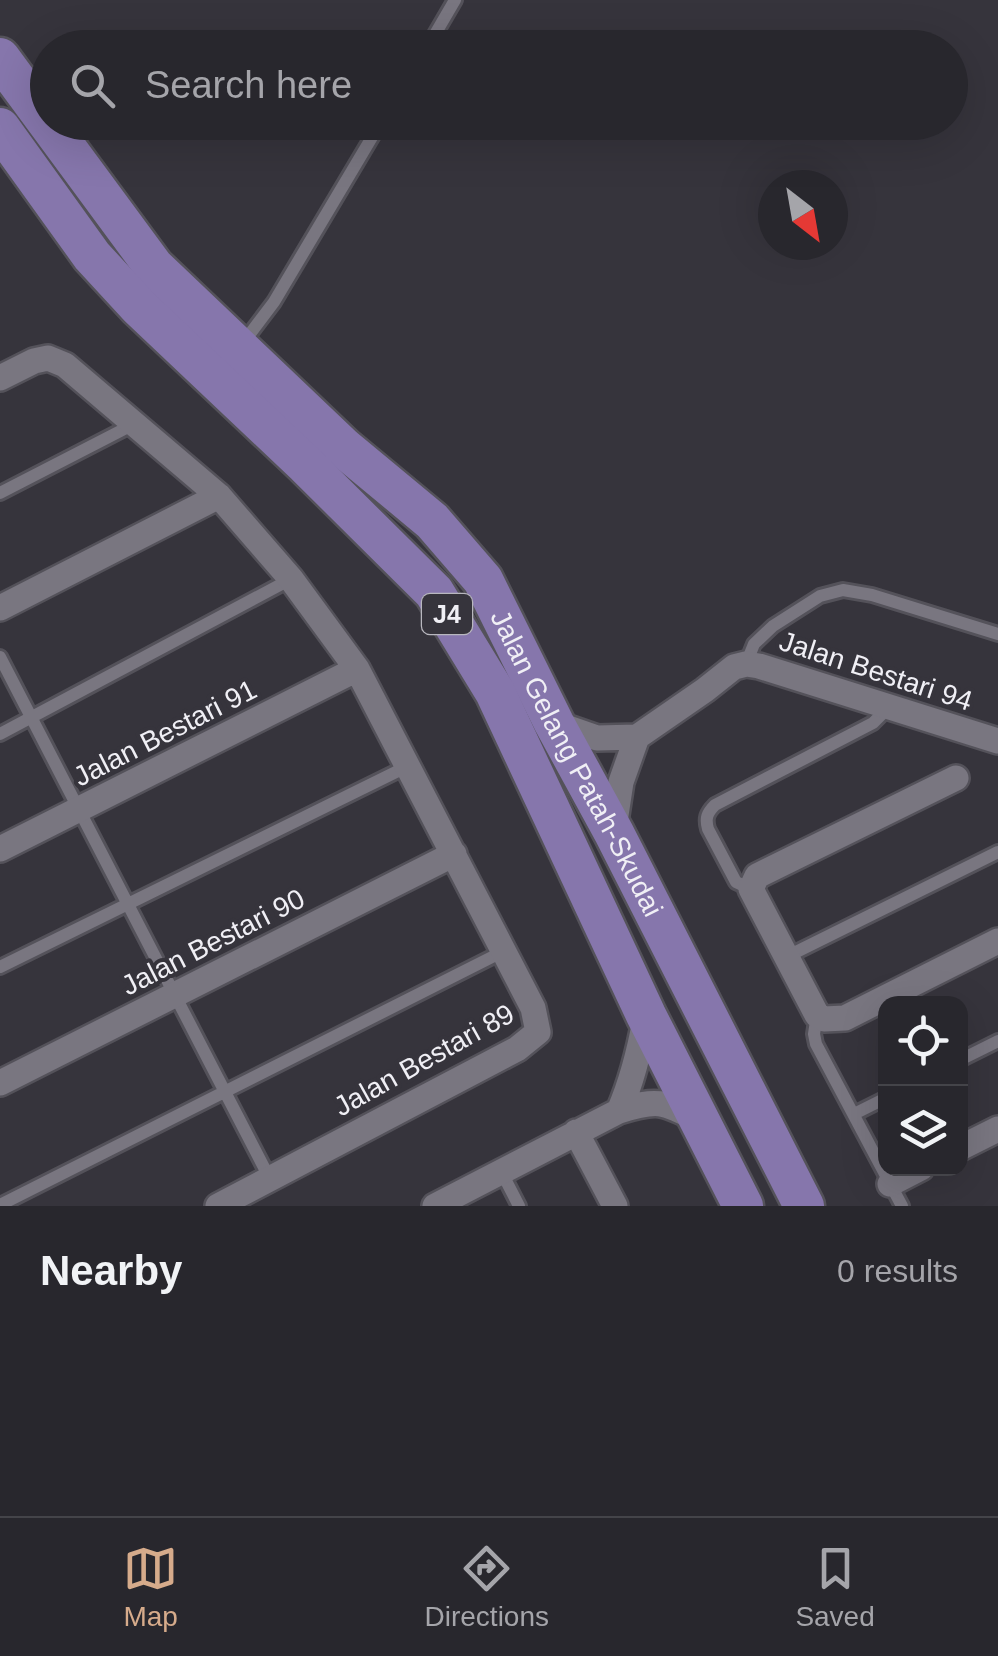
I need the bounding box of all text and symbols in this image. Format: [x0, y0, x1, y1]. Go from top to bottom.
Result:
search box [30, 30, 968, 140]
icon: search [65, 58, 120, 113]
text: Search here [145, 64, 352, 106]
north arrow [758, 170, 848, 260]
road number: J4 [422, 594, 472, 634]
street label: Jalan Gelang Patah-Skudai [485, 605, 669, 921]
street label: Jalan Bestari 94 [776, 625, 976, 717]
street label: Jalan Bestari 91 [69, 674, 261, 792]
street label: Jalan Bestari 90 [117, 883, 309, 1001]
map controls [878, 996, 968, 1176]
button: locate [878, 996, 968, 1086]
street label: Jalan Bestari 89 [329, 998, 519, 1122]
button: layers [878, 1086, 968, 1176]
text: Nearby [40, 1247, 182, 1294]
text: 0 results [837, 1253, 958, 1289]
tab: Map [123, 1541, 178, 1633]
tab: Directions [425, 1541, 549, 1633]
tab: Saved [795, 1541, 875, 1633]

